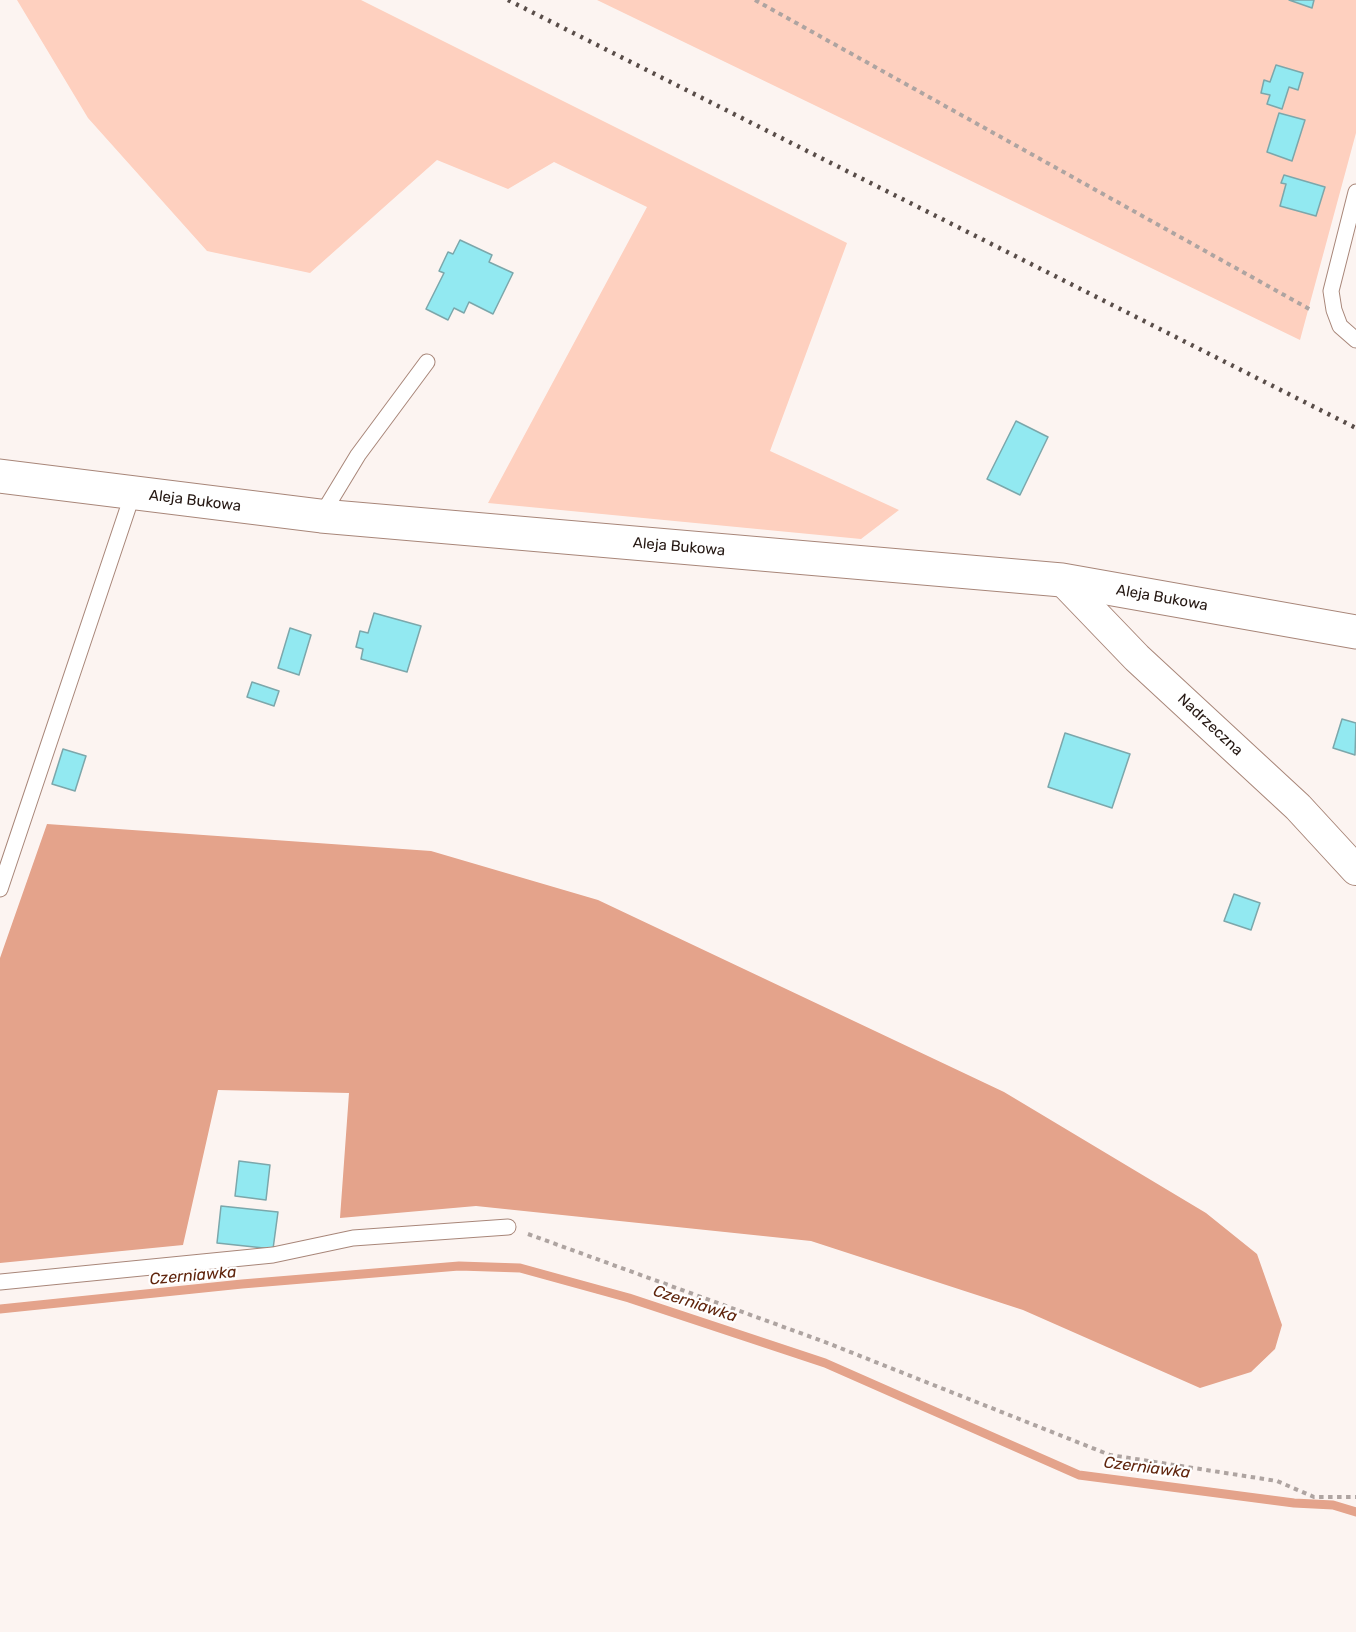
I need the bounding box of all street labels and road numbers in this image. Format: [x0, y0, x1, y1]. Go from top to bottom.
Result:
street label: Aleja Bukowa [148, 486, 242, 516]
street label: Aleja Bukowa [632, 534, 726, 560]
street label: Aleja Bukowa [1115, 581, 1209, 615]
street label: Nadrzeczna [1174, 690, 1246, 760]

